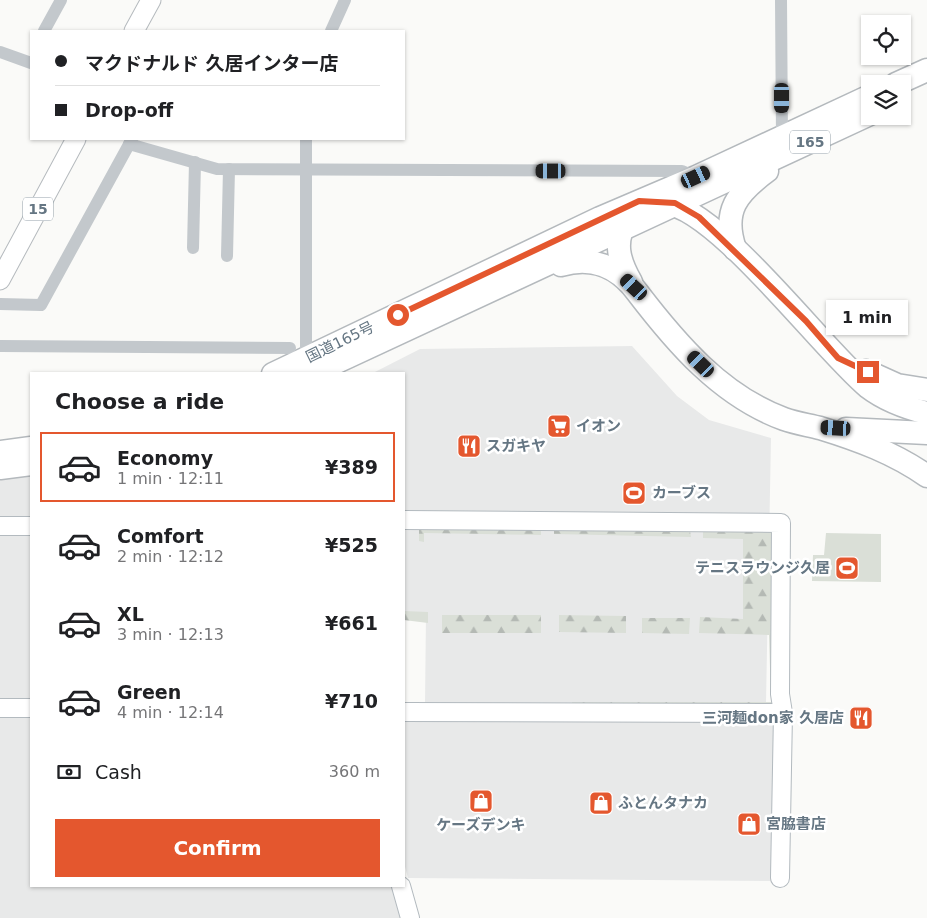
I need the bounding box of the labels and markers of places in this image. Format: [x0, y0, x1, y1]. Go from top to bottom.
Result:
supermarket icon: イオン [546, 413, 572, 439]
place label: イオン [576, 417, 621, 435]
restaurant icon: スガキヤ [456, 433, 482, 459]
place label: スガキヤ [486, 437, 546, 455]
sports icon: カーブス [621, 480, 647, 506]
place label: カーブス [652, 484, 711, 502]
sports icon: テニスラウンジ久居 [834, 555, 860, 581]
place label: テニスラウンジ久居 [695, 559, 830, 577]
restaurant icon: 三河麺don家 久居店 [848, 705, 874, 731]
place label: 三河麺don家 久居店 [702, 709, 844, 727]
shop icon: ケーズデンキ [468, 788, 494, 814]
shop icon: ふとんタナカ [588, 790, 614, 816]
place label: ふとんタナカ [618, 794, 708, 812]
shop icon: 宮脇書店 [736, 811, 762, 837]
place label: 宮脇書店 [766, 815, 826, 833]
place label: ケーズデンキ [436, 816, 526, 834]

